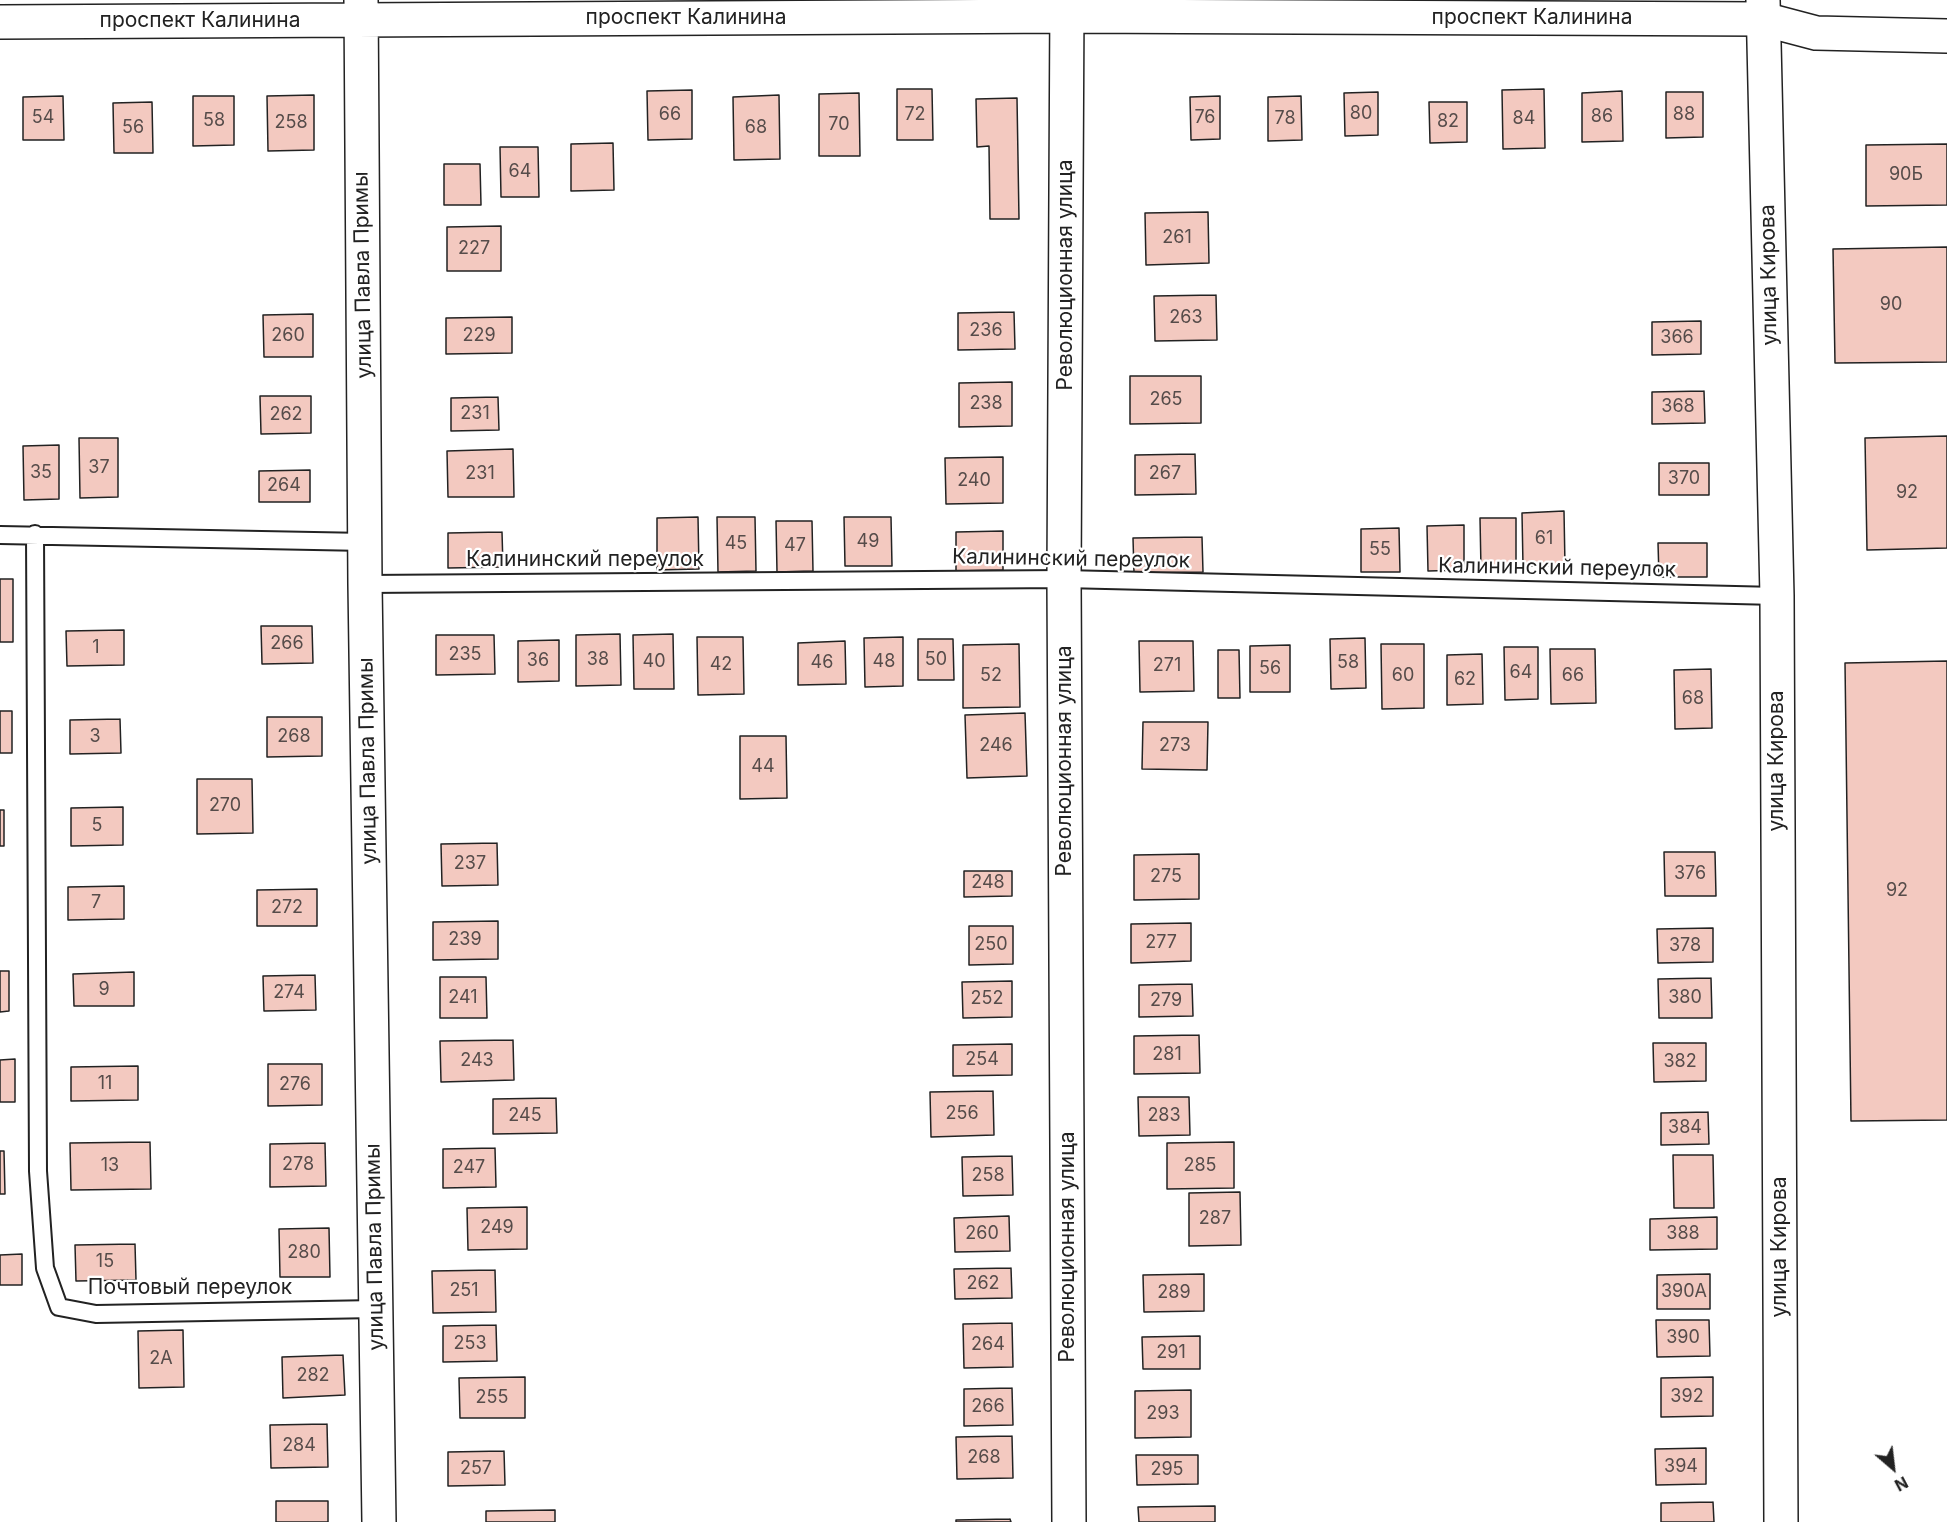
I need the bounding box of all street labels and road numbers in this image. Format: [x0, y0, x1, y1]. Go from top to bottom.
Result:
street label: проспект Калинина [586, 5, 786, 31]
street label: проспект Калинина [1432, 5, 1632, 31]
street label: проспект Калинина [100, 8, 300, 34]
street label: Революционная улица [1053, 159, 1079, 391]
street label: улица Павла Примы [349, 171, 377, 379]
street label: улица Кирова [1755, 204, 1783, 346]
street label: Калининский переулок [952, 544, 1190, 574]
street label: Калининский переулок [466, 547, 704, 573]
street label: Калининский переулок [1438, 553, 1676, 583]
street label: Революционная улица [1052, 645, 1078, 877]
street label: улица Павла Примы [354, 657, 382, 865]
street label: улица Кирова [1764, 690, 1790, 832]
street label: Революционная улица [1055, 1131, 1081, 1363]
street label: улица Павла Примы [361, 1143, 389, 1351]
street label: улица Кирова [1767, 1176, 1793, 1318]
street label: Почтовый переулок [88, 1275, 292, 1301]

